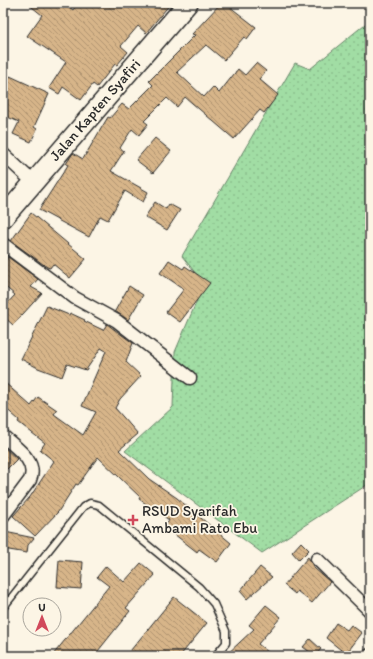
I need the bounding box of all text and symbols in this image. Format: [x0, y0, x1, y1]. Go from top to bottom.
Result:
street label: Jalan Kapten Syafiri [46, 55, 144, 165]
place label: RSUD Syarifah Ambami Rato Ebu [142, 502, 258, 537]
marker: RSUD Syarifah Ambami Rato Ebu [127, 514, 139, 526]
north arrow [22, 597, 62, 637]
text: U [38, 601, 46, 614]

